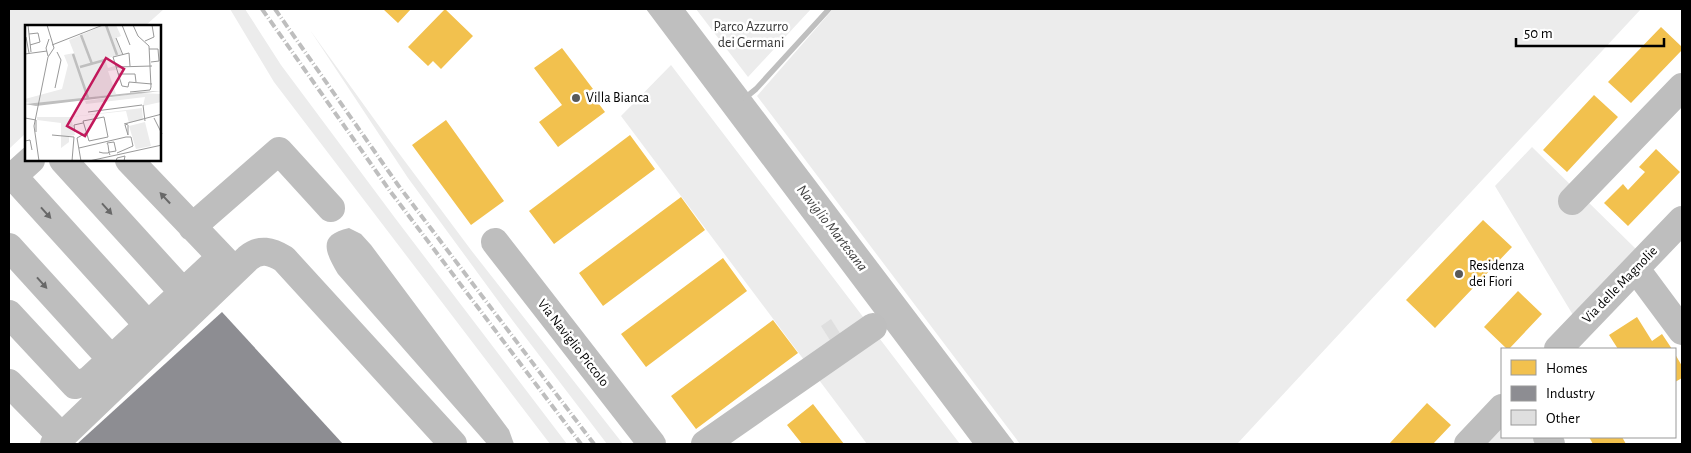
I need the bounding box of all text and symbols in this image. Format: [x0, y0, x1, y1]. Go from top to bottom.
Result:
scale bar [1516, 15, 1664, 47]
park label: Parco Azzurro dei Germani [714, 20, 789, 50]
inset map [25, 25, 161, 161]
text: 50 m [1524, 26, 1553, 41]
place label: Villa Bianca [586, 91, 650, 105]
marker: Villa Bianca [570, 92, 582, 104]
water label: Naviglio Martesana [794, 182, 870, 274]
one-way arrow [159, 192, 171, 204]
one-way arrow [101, 202, 113, 214]
one-way arrow [40, 206, 52, 218]
street label: Via delle Magnolie [1580, 244, 1660, 326]
place label: Residenza dei Fiori [1469, 259, 1525, 289]
marker: Residenza dei Fiori [1453, 268, 1465, 280]
one-way arrow [36, 277, 48, 289]
street label: Via Naviglio Piccolo [535, 297, 611, 389]
legend [1501, 348, 1676, 438]
text: Homes [1546, 361, 1588, 376]
text: Industry [1546, 386, 1595, 401]
text: Other [1546, 411, 1580, 426]

